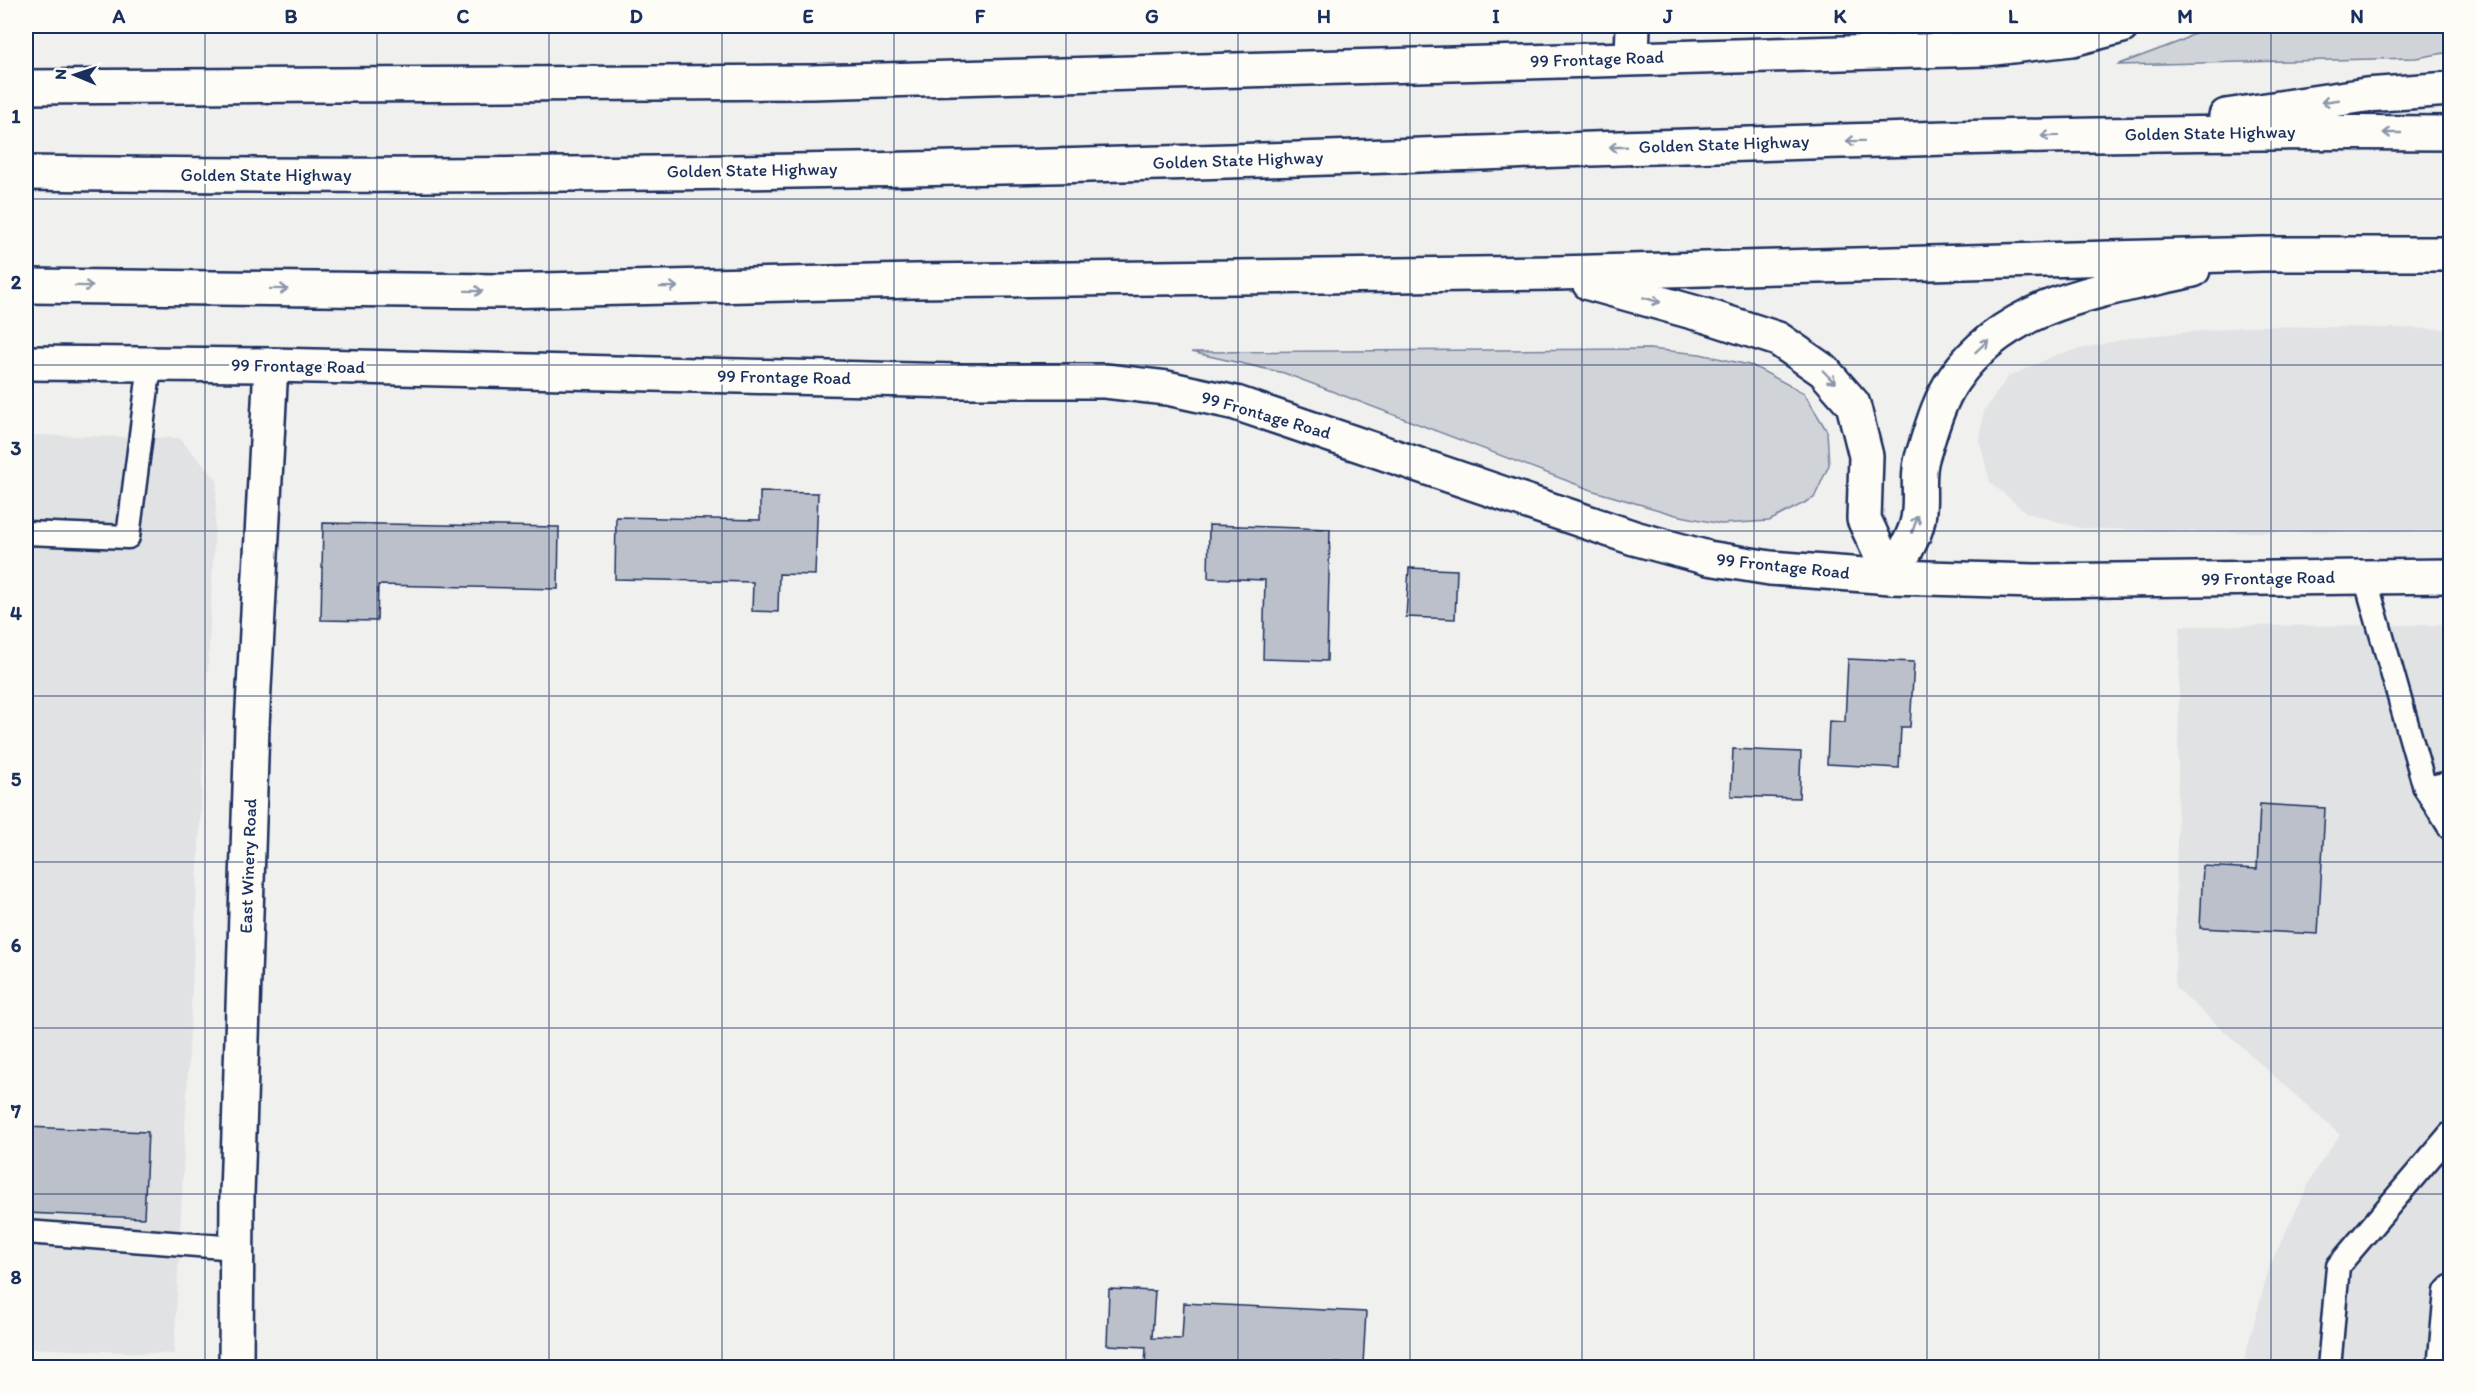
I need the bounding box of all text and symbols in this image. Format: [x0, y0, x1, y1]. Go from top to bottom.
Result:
text: A [112, 4, 126, 28]
text: B [285, 4, 298, 28]
text: C [457, 4, 470, 28]
text: D [629, 4, 643, 28]
text: E [802, 4, 814, 28]
text: F [975, 4, 986, 28]
text: G [1145, 4, 1159, 28]
text: H [1317, 4, 1331, 28]
text: I [1492, 4, 1500, 28]
text: J [1662, 4, 1673, 28]
text: K [1834, 4, 1848, 28]
text: L [2008, 4, 2019, 28]
text: M [2177, 4, 2193, 28]
text: N [2350, 4, 2364, 28]
north arrow [45, 45, 105, 105]
street label: 99 Frontage Road [1530, 46, 1665, 72]
text: N [51, 69, 70, 80]
one-way arrow [2320, 95, 2340, 106]
text: 1 [11, 104, 21, 128]
street label: Golden State Highway [2124, 121, 2296, 145]
one-way arrow [2383, 127, 2403, 138]
street label: Golden State Highway [1638, 130, 1810, 158]
one-way arrow [2041, 130, 2061, 142]
one-way arrow [1846, 135, 1866, 147]
one-way arrow [1609, 142, 1629, 153]
street label: Golden State Highway [1152, 146, 1324, 174]
street label: Golden State Highway [666, 158, 838, 182]
street label: Golden State Highway [181, 164, 352, 186]
text: 2 [11, 270, 22, 294]
one-way arrow [73, 281, 93, 292]
one-way arrow [658, 281, 678, 293]
one-way arrow [268, 283, 288, 295]
one-way arrow [463, 285, 483, 297]
one-way arrow [1642, 295, 1661, 306]
one-way arrow [1974, 339, 1989, 354]
street label: 99 Frontage Road [231, 354, 366, 378]
street label: 99 Frontage Road [717, 365, 852, 389]
one-way arrow [1821, 370, 1836, 385]
street label: 99 Frontage Road [1199, 386, 1334, 444]
text: 3 [11, 436, 22, 460]
one-way arrow [1911, 515, 1922, 533]
street label: 99 Frontage Road [1715, 548, 1851, 584]
street label: 99 Frontage Road [2201, 566, 2336, 590]
text: 4 [10, 601, 22, 625]
text: 5 [11, 767, 22, 791]
street label: East Winery Road [235, 798, 261, 934]
text: 6 [11, 933, 22, 957]
text: 7 [10, 1099, 21, 1123]
text: 8 [11, 1265, 22, 1289]

